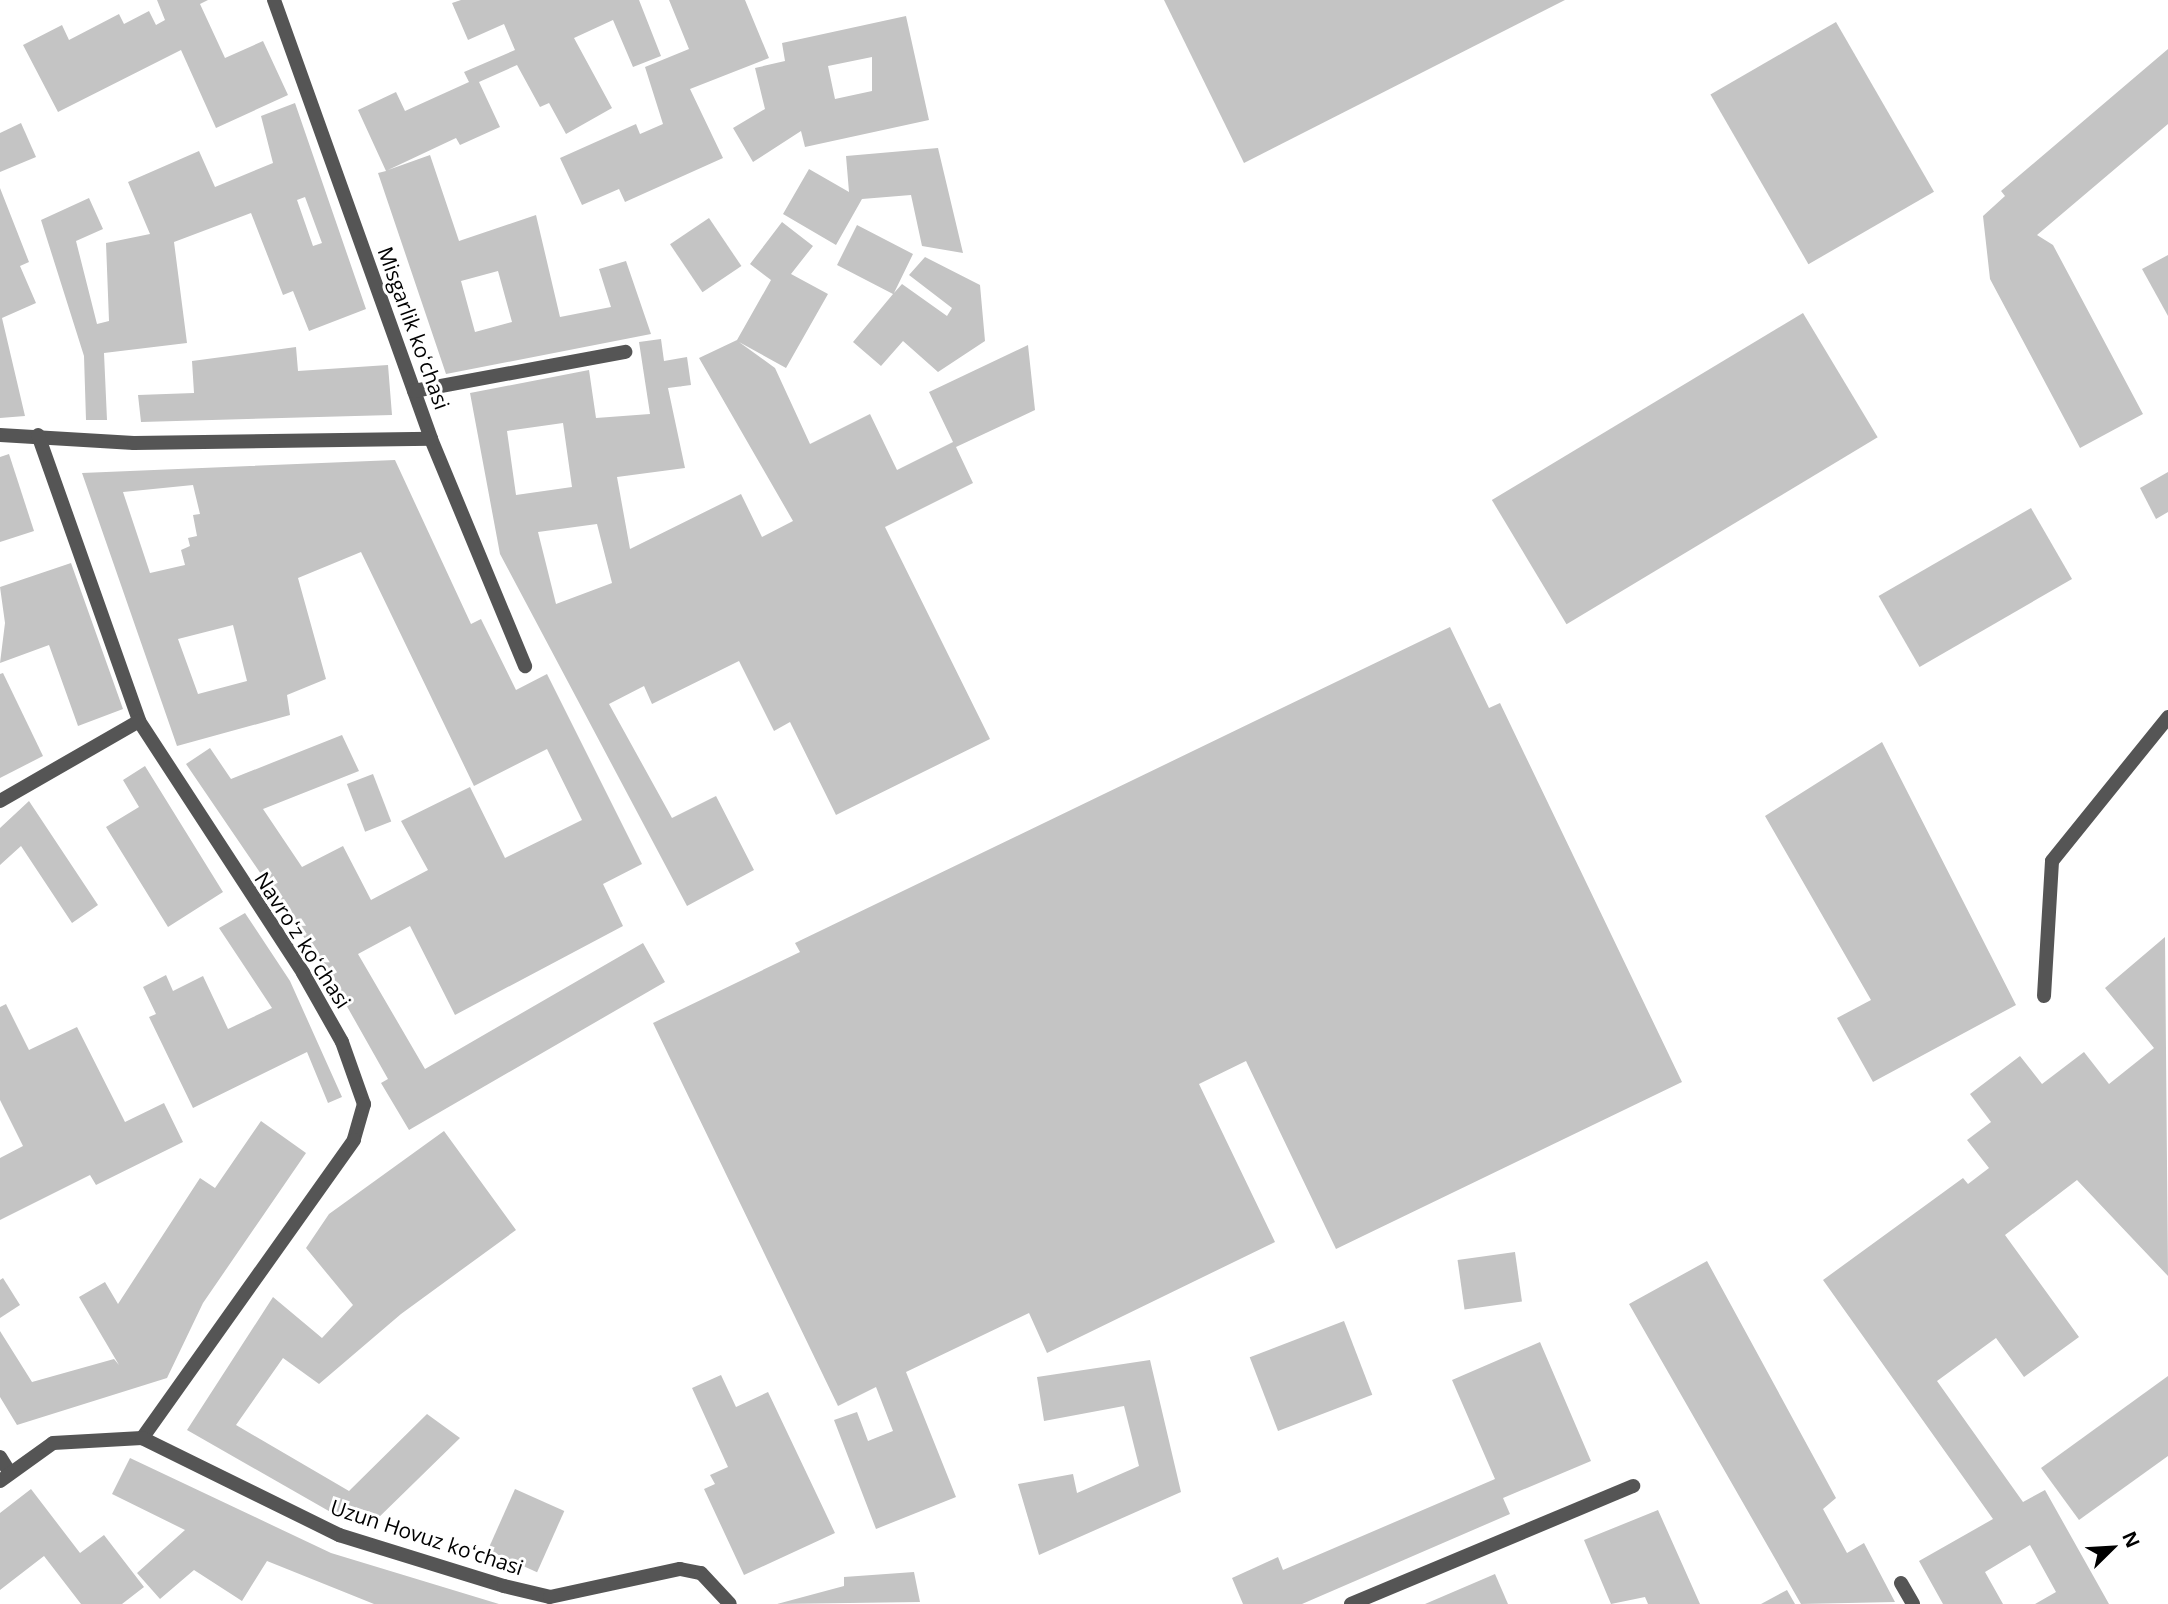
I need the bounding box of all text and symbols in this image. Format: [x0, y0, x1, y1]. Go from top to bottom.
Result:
street label: Misgarlik koʻchasi [373, 243, 455, 413]
street label: Navroʻz koʻchasi [250, 867, 356, 1013]
street label: Uzun Hovuz koʻchasi [327, 1494, 527, 1580]
north arrow [2077, 1513, 2147, 1583]
text: N [2116, 1527, 2146, 1552]

